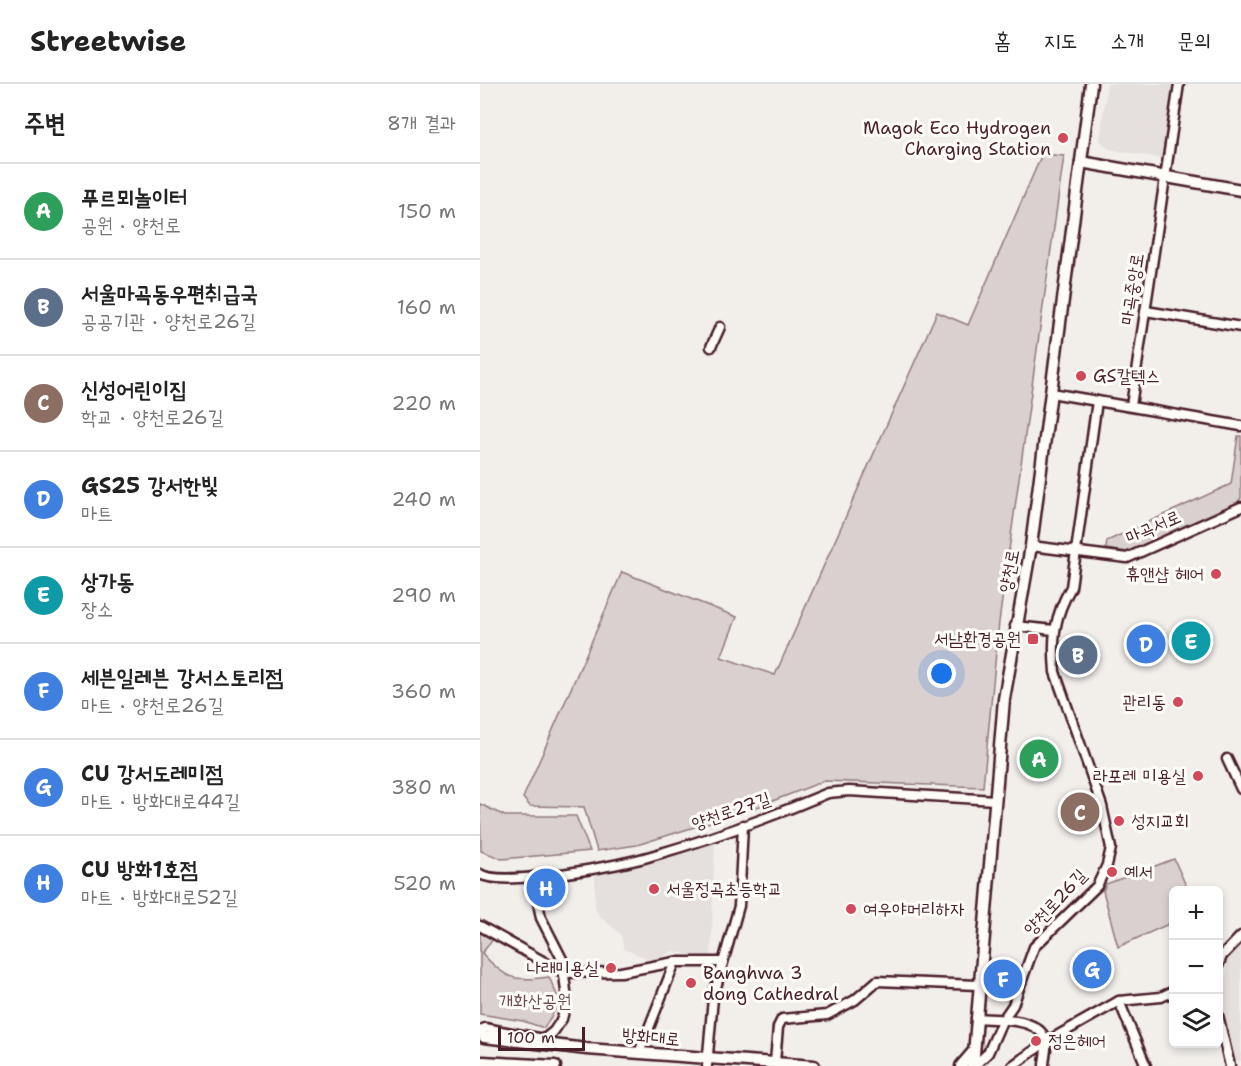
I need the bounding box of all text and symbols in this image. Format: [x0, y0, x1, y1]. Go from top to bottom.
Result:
text: Streetwise [30, 22, 186, 60]
text: 홈 [994, 27, 1011, 55]
text: 지도 [1044, 27, 1077, 55]
text: 소개 [1110, 27, 1144, 55]
text: 문의 [1177, 27, 1211, 55]
text: 주변 [24, 105, 66, 140]
text: 8개 결과 [387, 110, 456, 136]
place label: Magok Eco Hydrogen Charging Station [863, 116, 1051, 161]
marker: Magok Eco Hydrogen Charging Station [1056, 131, 1070, 145]
text: 푸르뫼놀이터 [81, 183, 187, 212]
text: A [36, 198, 51, 224]
text: 150 m [398, 198, 456, 224]
text: 공원 · 양천로 [81, 212, 181, 238]
street label: 마곡중앙로 [1114, 251, 1150, 327]
text: 서울마곡동우편취급국 [81, 279, 258, 308]
text: B [37, 294, 50, 320]
text: 160 m [397, 294, 456, 320]
text: 공공기관 · 양천로26길 [81, 308, 256, 334]
place label: GS칼텍스 [1093, 364, 1160, 388]
marker: GS칼텍스 [1074, 369, 1088, 383]
text: 신성어린이집 [81, 375, 187, 404]
text: C [37, 390, 50, 416]
text: 220 m [392, 390, 456, 416]
text: 학교 · 양천로26길 [81, 404, 224, 430]
text: GS25 강서한빛 [81, 471, 218, 500]
text: D [36, 486, 51, 512]
text: 240 m [391, 486, 456, 512]
text: 마트 [81, 500, 113, 526]
street label: 마곡서로 [1122, 505, 1184, 549]
street label: 양천로 [993, 547, 1025, 595]
place label: 휴앤샵 헤어 [1125, 562, 1204, 586]
text: 상가동 [81, 567, 134, 596]
marker: 휴앤샵 헤어 [1209, 567, 1223, 581]
text: E [37, 582, 50, 608]
text: 290 m [391, 582, 456, 608]
text: 장소 [81, 596, 113, 622]
pin: E [1172, 618, 1210, 664]
pin: D [1126, 622, 1166, 666]
place label: 서남환경공원 [934, 627, 1021, 651]
marker: 서남환경공원 [1026, 632, 1040, 646]
pin: B [1058, 632, 1098, 678]
your location [927, 659, 956, 688]
text: 세븐일레븐 강서스토리점 [81, 663, 283, 692]
text: F [38, 678, 49, 704]
text: 360 m [391, 678, 456, 704]
place label: 관리동 [1123, 690, 1166, 714]
text: 마트 · 양천로26길 [81, 692, 224, 718]
marker: 관리동 [1171, 695, 1185, 709]
pin: A [1020, 736, 1058, 782]
text: CU 강서도레미점 [81, 759, 223, 788]
place label: 라포레 미용실 [1093, 764, 1187, 788]
marker: 라포레 미용실 [1191, 769, 1205, 783]
text: G [35, 774, 52, 800]
text: 380 m [391, 774, 456, 800]
street label: 양천로27길 [688, 786, 774, 836]
text: 마트 · 방화대로44길 [81, 788, 240, 814]
pin: C [1060, 790, 1100, 834]
place label: 성지교회 [1131, 809, 1189, 833]
marker: 성지교회 [1112, 814, 1126, 828]
text: CU 방화1호점 [81, 855, 198, 884]
place label: 예서 [1124, 860, 1153, 884]
street label: 양천로26길 [1018, 863, 1092, 940]
marker: 예서 [1105, 865, 1119, 879]
pin: H [526, 866, 566, 910]
text: H [36, 870, 51, 896]
text: 520 m [393, 870, 456, 896]
place label: 서울정곡초등학교 [666, 877, 782, 901]
marker: 서울정곡초등학교 [647, 882, 661, 896]
text: 마트 · 방화대로52길 [81, 884, 238, 910]
map controls [1169, 886, 1223, 1048]
button: + [1169, 886, 1223, 940]
place label: 여우야머리하자 [863, 897, 965, 921]
marker: 여우야머리하자 [844, 902, 858, 916]
button: − [1169, 940, 1223, 994]
pin: G [1072, 946, 1112, 992]
place label: 나래미용실 [527, 956, 600, 980]
pin: F [984, 956, 1022, 1002]
marker: 나래미용실 [604, 961, 618, 975]
place label: Banghwa 3 dong Cathedral [703, 961, 839, 1006]
marker: Banghwa 3 dong Cathedral [684, 976, 698, 990]
park label: 개화산공원 [499, 989, 571, 1013]
button: layers [1169, 994, 1223, 1048]
street label: 방화대로 [621, 1023, 681, 1051]
scale bar [498, 1024, 585, 1052]
text: 100 m [507, 1027, 555, 1048]
place label: 정은헤어 [1048, 1029, 1106, 1053]
marker: 정은헤어 [1029, 1034, 1043, 1048]

